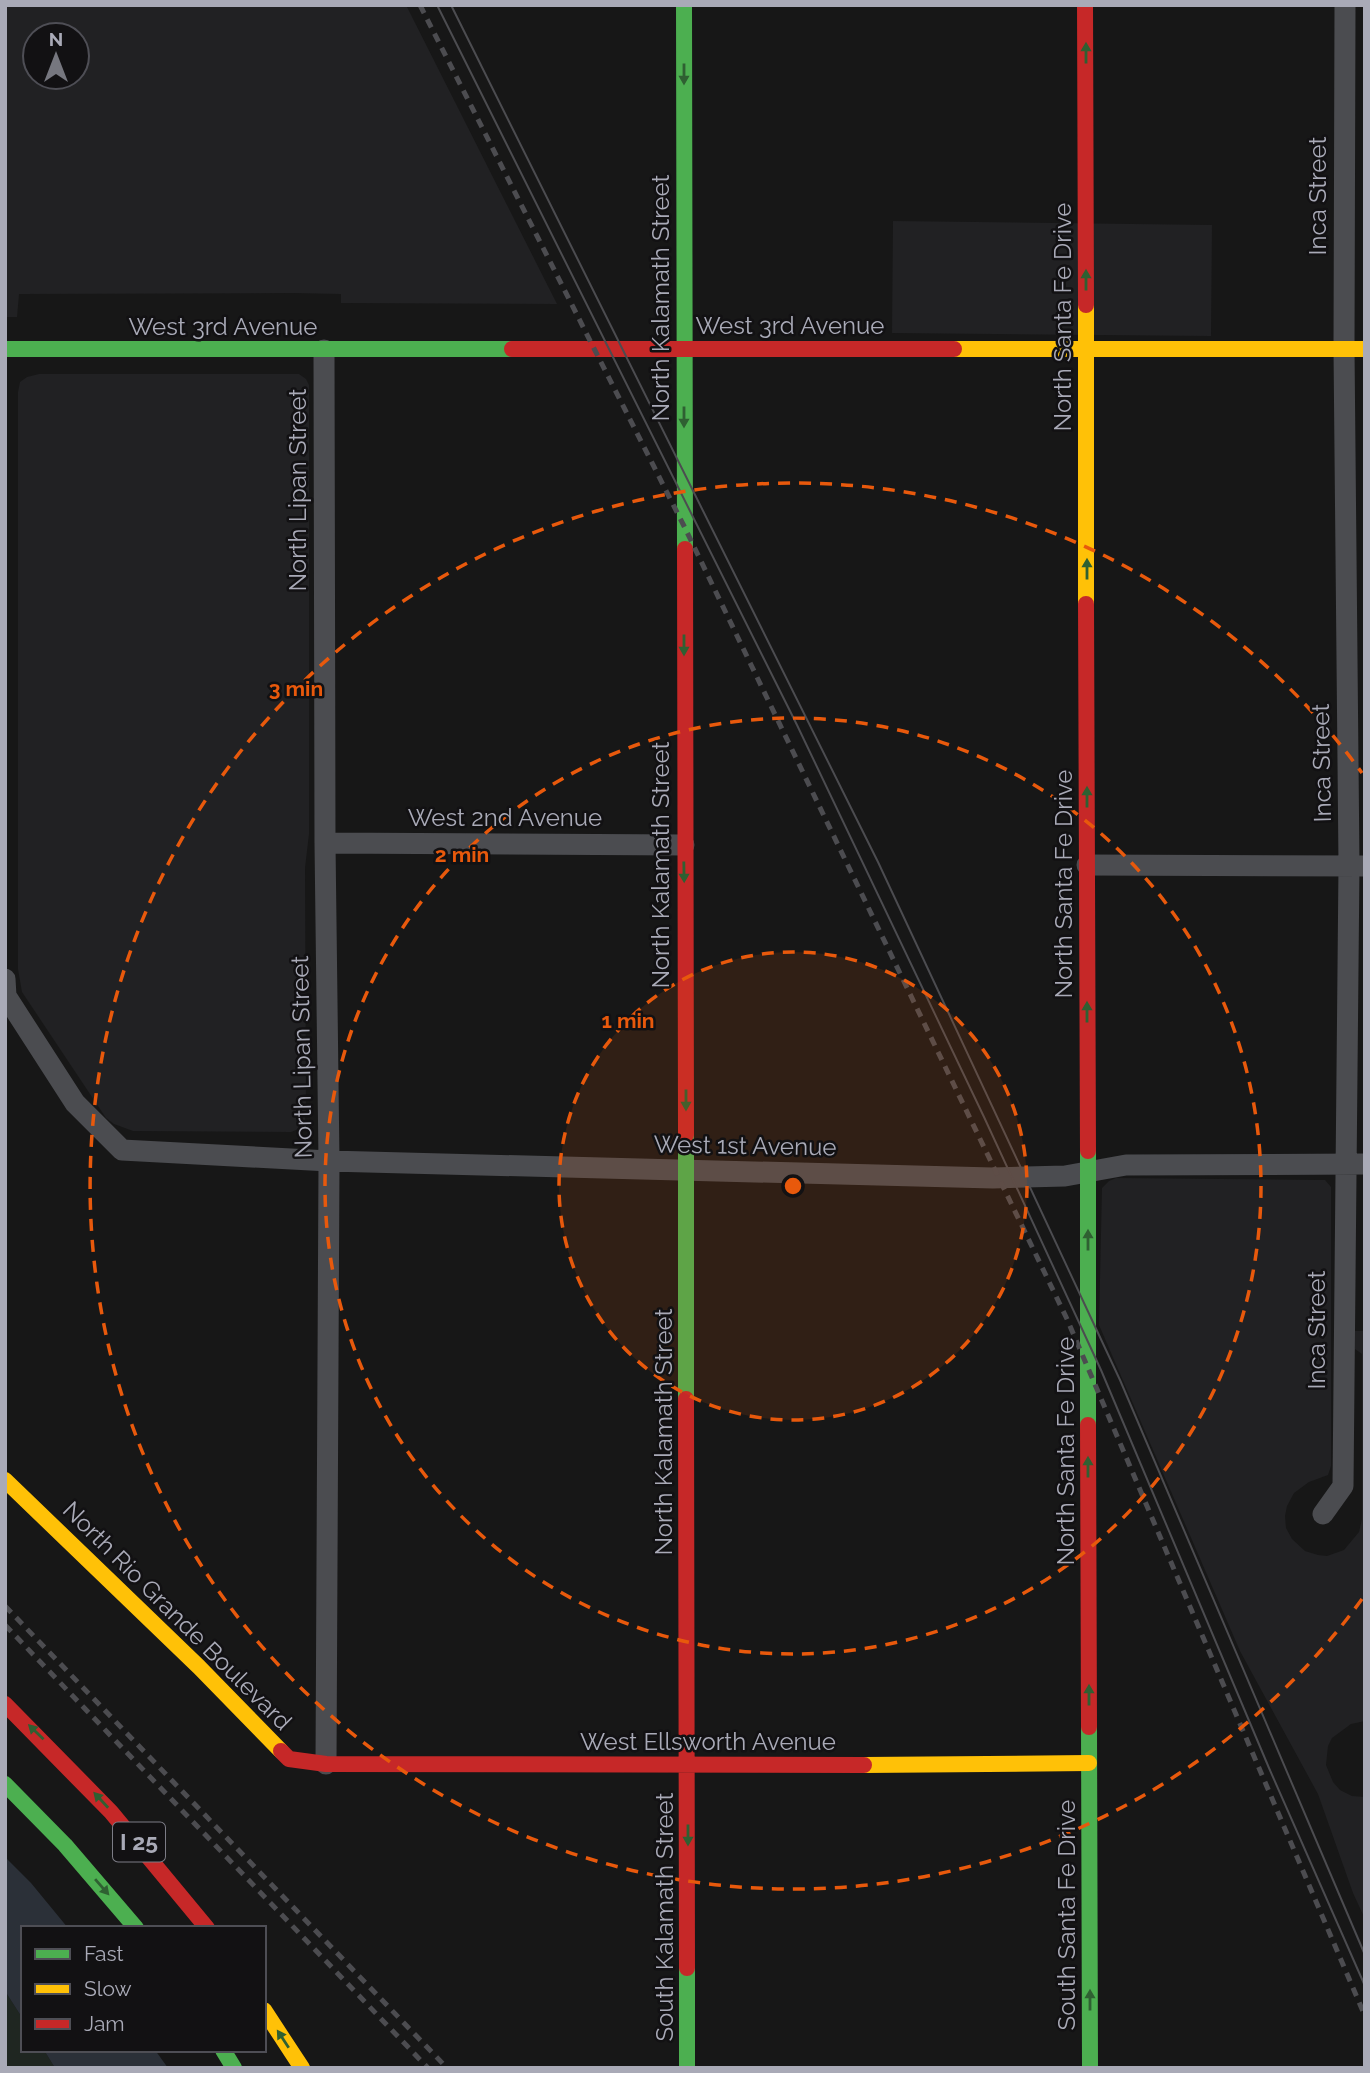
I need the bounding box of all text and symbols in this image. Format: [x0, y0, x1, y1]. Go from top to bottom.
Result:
north arrow [21, 21, 91, 91]
text: N [49, 28, 63, 50]
one-way arrow [1080, 42, 1092, 64]
one-way arrow [678, 63, 690, 85]
street label: Inca Street [1303, 137, 1332, 255]
street label: North Kalamath Street [646, 174, 675, 422]
street label: North Santa Fe Drive [1048, 203, 1077, 431]
one-way arrow [1080, 269, 1092, 291]
street label: West 3rd Avenue [696, 311, 884, 340]
street label: West 3rd Avenue [129, 312, 317, 341]
street label: North Lipan Street [283, 389, 312, 591]
one-way arrow [678, 406, 690, 428]
one-way arrow [1081, 558, 1093, 580]
one-way arrow [678, 634, 690, 656]
text: 3 min [269, 676, 323, 701]
street label: Inca Street [1306, 703, 1337, 823]
street label: North Kalamath Street [646, 741, 675, 989]
street label: North Santa Fe Drive [1049, 770, 1078, 998]
one-way arrow [1081, 785, 1093, 807]
street label: West 2nd Avenue [408, 803, 602, 832]
text: 2 min [435, 842, 489, 867]
one-way arrow [678, 861, 690, 883]
street label: North Lipan Street [285, 955, 318, 1159]
one-way arrow [1081, 1001, 1093, 1023]
text: 1 min [601, 1008, 655, 1033]
one-way arrow [680, 1089, 691, 1111]
street label: West 1st Avenue [653, 1129, 837, 1162]
centre of rings [781, 1174, 805, 1198]
one-way arrow [1082, 1229, 1094, 1251]
street label: Inca Street [1302, 1271, 1331, 1389]
street label: North Kalamath Street [649, 1308, 678, 1556]
street label: North Santa Fe Drive [1051, 1337, 1080, 1565]
one-way arrow [1082, 1456, 1094, 1478]
street label: North Rio Grande Boulevard [57, 1495, 298, 1736]
one-way arrow [1083, 1684, 1095, 1706]
one-way arrow [27, 1724, 44, 1741]
street label: West Ellsworth Avenue [580, 1727, 836, 1756]
one-way arrow [94, 1792, 110, 1809]
street label: South Kalamath Street [650, 1792, 679, 2042]
street label: South Santa Fe Drive [1052, 1800, 1081, 2030]
road number: I 25 [113, 1823, 165, 1862]
one-way arrow [682, 1824, 694, 1846]
one-way arrow [94, 1879, 109, 1896]
legend [21, 1926, 266, 2052]
text: Fast [84, 1941, 124, 1966]
text: Slow [84, 1976, 132, 2001]
one-way arrow [1084, 1988, 1096, 2010]
text: Jam [84, 2011, 125, 2036]
one-way arrow [276, 2030, 290, 2048]

